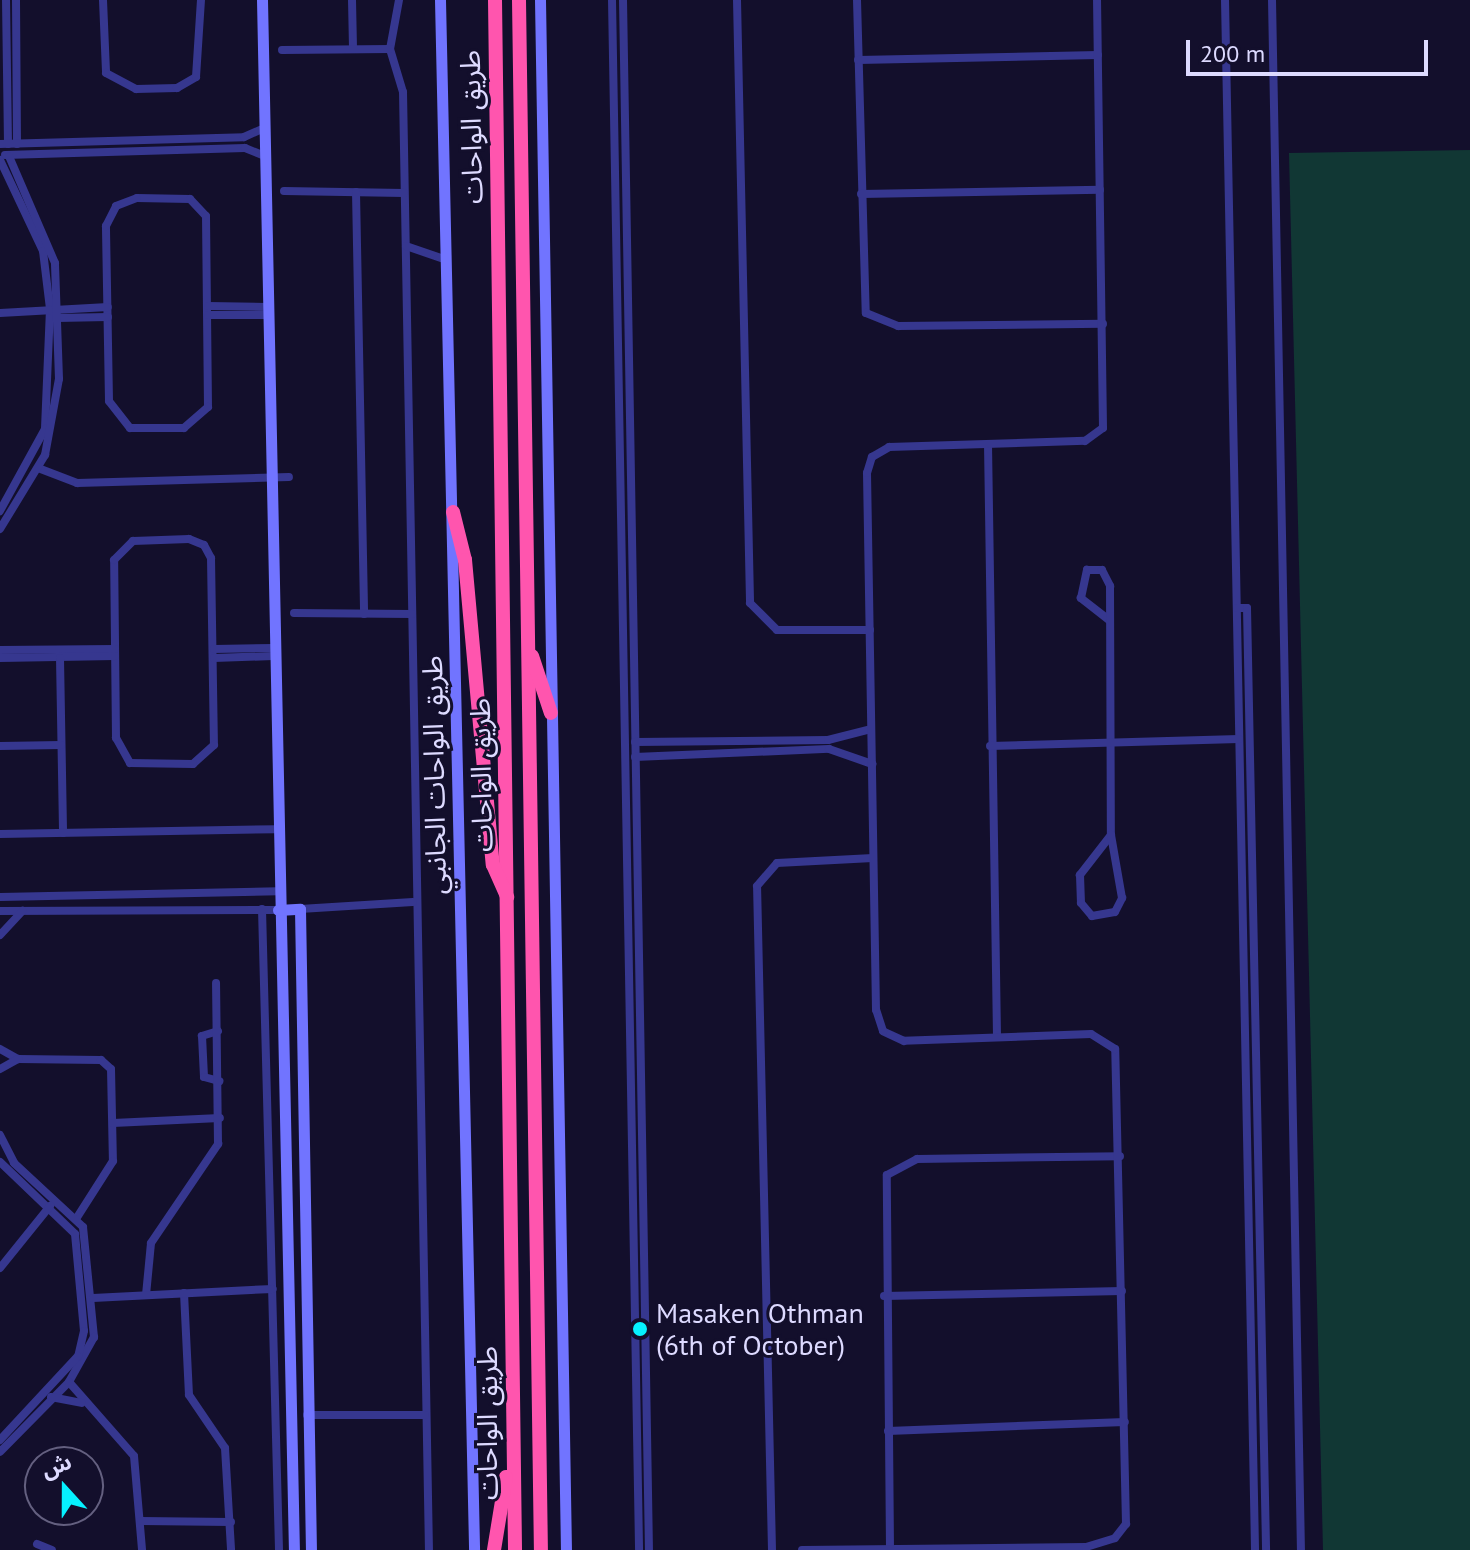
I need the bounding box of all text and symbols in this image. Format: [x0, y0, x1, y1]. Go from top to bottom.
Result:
scale bar [1190, 24, 1432, 74]
text: 200 m [1200, 38, 1265, 69]
street label: طريق الواحات [453, 50, 489, 204]
street label: طريق الواحات الجانبي [415, 655, 453, 895]
street label: طريق الواحات [463, 698, 499, 852]
place label: Masaken Othman (6th of October) [656, 1296, 864, 1362]
marker: Masaken Othman (6th of October) [631, 1320, 649, 1338]
street label: طريق الواحات [470, 1346, 504, 1500]
north arrow [24, 1446, 104, 1526]
text: ش [37, 1447, 75, 1484]

